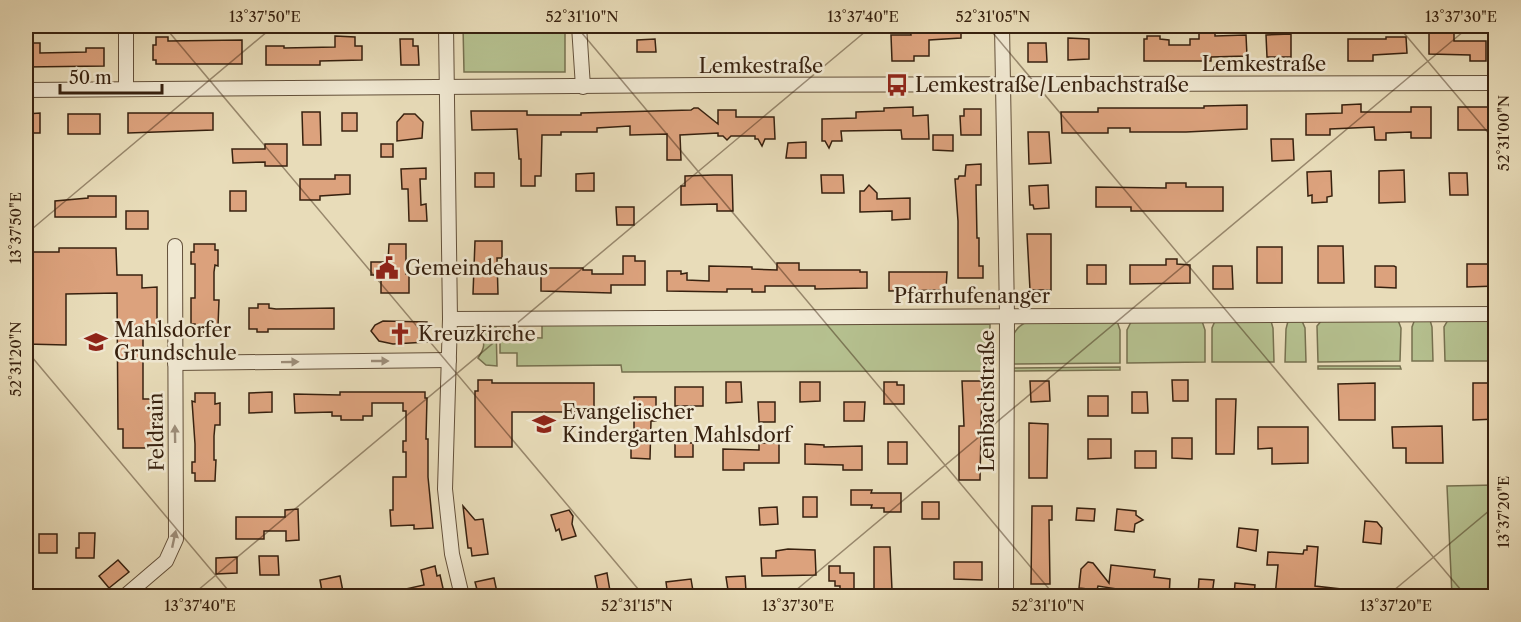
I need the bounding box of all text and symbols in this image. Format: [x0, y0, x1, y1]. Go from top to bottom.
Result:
text: 13°37'50"E [229, 7, 301, 26]
text: 52°31'10"N [545, 7, 619, 26]
text: 13°37'40"E [827, 7, 899, 26]
text: 52°31'05"N [956, 7, 1030, 26]
text: 13°37'30"E [1425, 7, 1497, 26]
street label: Lemkestraße [1202, 52, 1326, 76]
street label: Lemkestraße [699, 54, 823, 78]
scale bar [60, 57, 162, 95]
text: 50 m [69, 67, 112, 89]
bus stop icon: Lemkestraße/Lenbachstraße [884, 72, 910, 98]
place label: Lemkestraße/Lenbachstraße [915, 73, 1189, 97]
text: 52°31'00"N [1494, 95, 1513, 171]
text: 13°37'50"E [6, 192, 25, 264]
public building icon: Gemeindehaus [374, 255, 400, 281]
place label: Gemeindehaus [405, 256, 548, 280]
street label: Pfarrhufenanger [894, 284, 1051, 308]
place label: Mahlsdorfer Grundschule [114, 318, 237, 365]
text: 52°31'20"N [6, 321, 25, 397]
church icon: Kreuzkirche [387, 321, 413, 347]
place label: Kreuzkirche [418, 322, 536, 346]
school or university icon: Mahlsdorfer Grundschule [83, 329, 109, 355]
street label: Lenbachstraße [975, 330, 999, 472]
one-way arrow [371, 356, 390, 366]
one-way arrow [280, 357, 299, 367]
street label: Feldrain [143, 392, 169, 472]
place label: Evangelischer Kindergarten Mahlsdorf [562, 400, 794, 447]
school or university icon: Evangelischer Kindergarten Mahlsdorf [531, 411, 557, 437]
one-way arrow [170, 424, 180, 443]
text: 13°37'20"E [1494, 476, 1513, 548]
one-way arrow [170, 529, 179, 548]
text: 13°37'40"E [164, 596, 236, 615]
text: 52°31'15"N [601, 596, 673, 615]
text: 13°37'30"E [762, 596, 834, 615]
text: 52°31'10"N [1011, 596, 1085, 615]
text: 13°37'20"E [1360, 596, 1432, 615]

